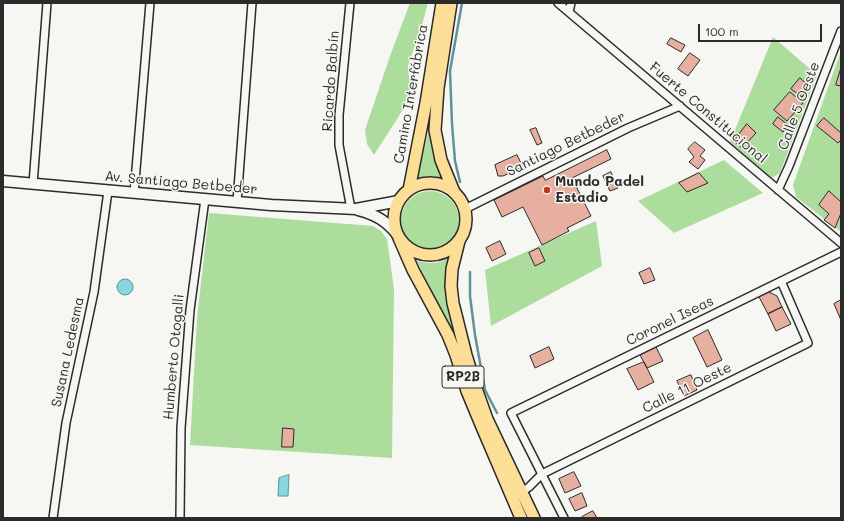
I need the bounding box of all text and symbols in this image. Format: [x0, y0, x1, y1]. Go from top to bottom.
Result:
scale bar [700, 16, 824, 42]
street label: Camino Interfábrica [390, 23, 432, 165]
text: 100 m [705, 23, 739, 39]
street label: Ricardo Balbín [319, 30, 343, 132]
street label: Fuerte Constitucional [646, 59, 770, 167]
street label: Calle 5 Oeste [775, 60, 823, 152]
street label: Santiago Betbeder [504, 108, 628, 180]
street label: Av. Santiago Betbeder [104, 168, 258, 198]
place label: Mundo Padel Estadio [555, 174, 644, 206]
marker: Mundo Padel Estadio [542, 185, 552, 195]
street label: Humberto Otogalli [160, 293, 188, 421]
street label: Coronel Iseas [624, 293, 716, 349]
street label: Susana Ledesma [48, 295, 88, 409]
street label: Calle 11 Oeste [640, 359, 734, 417]
road number: RP2B [442, 366, 484, 388]

